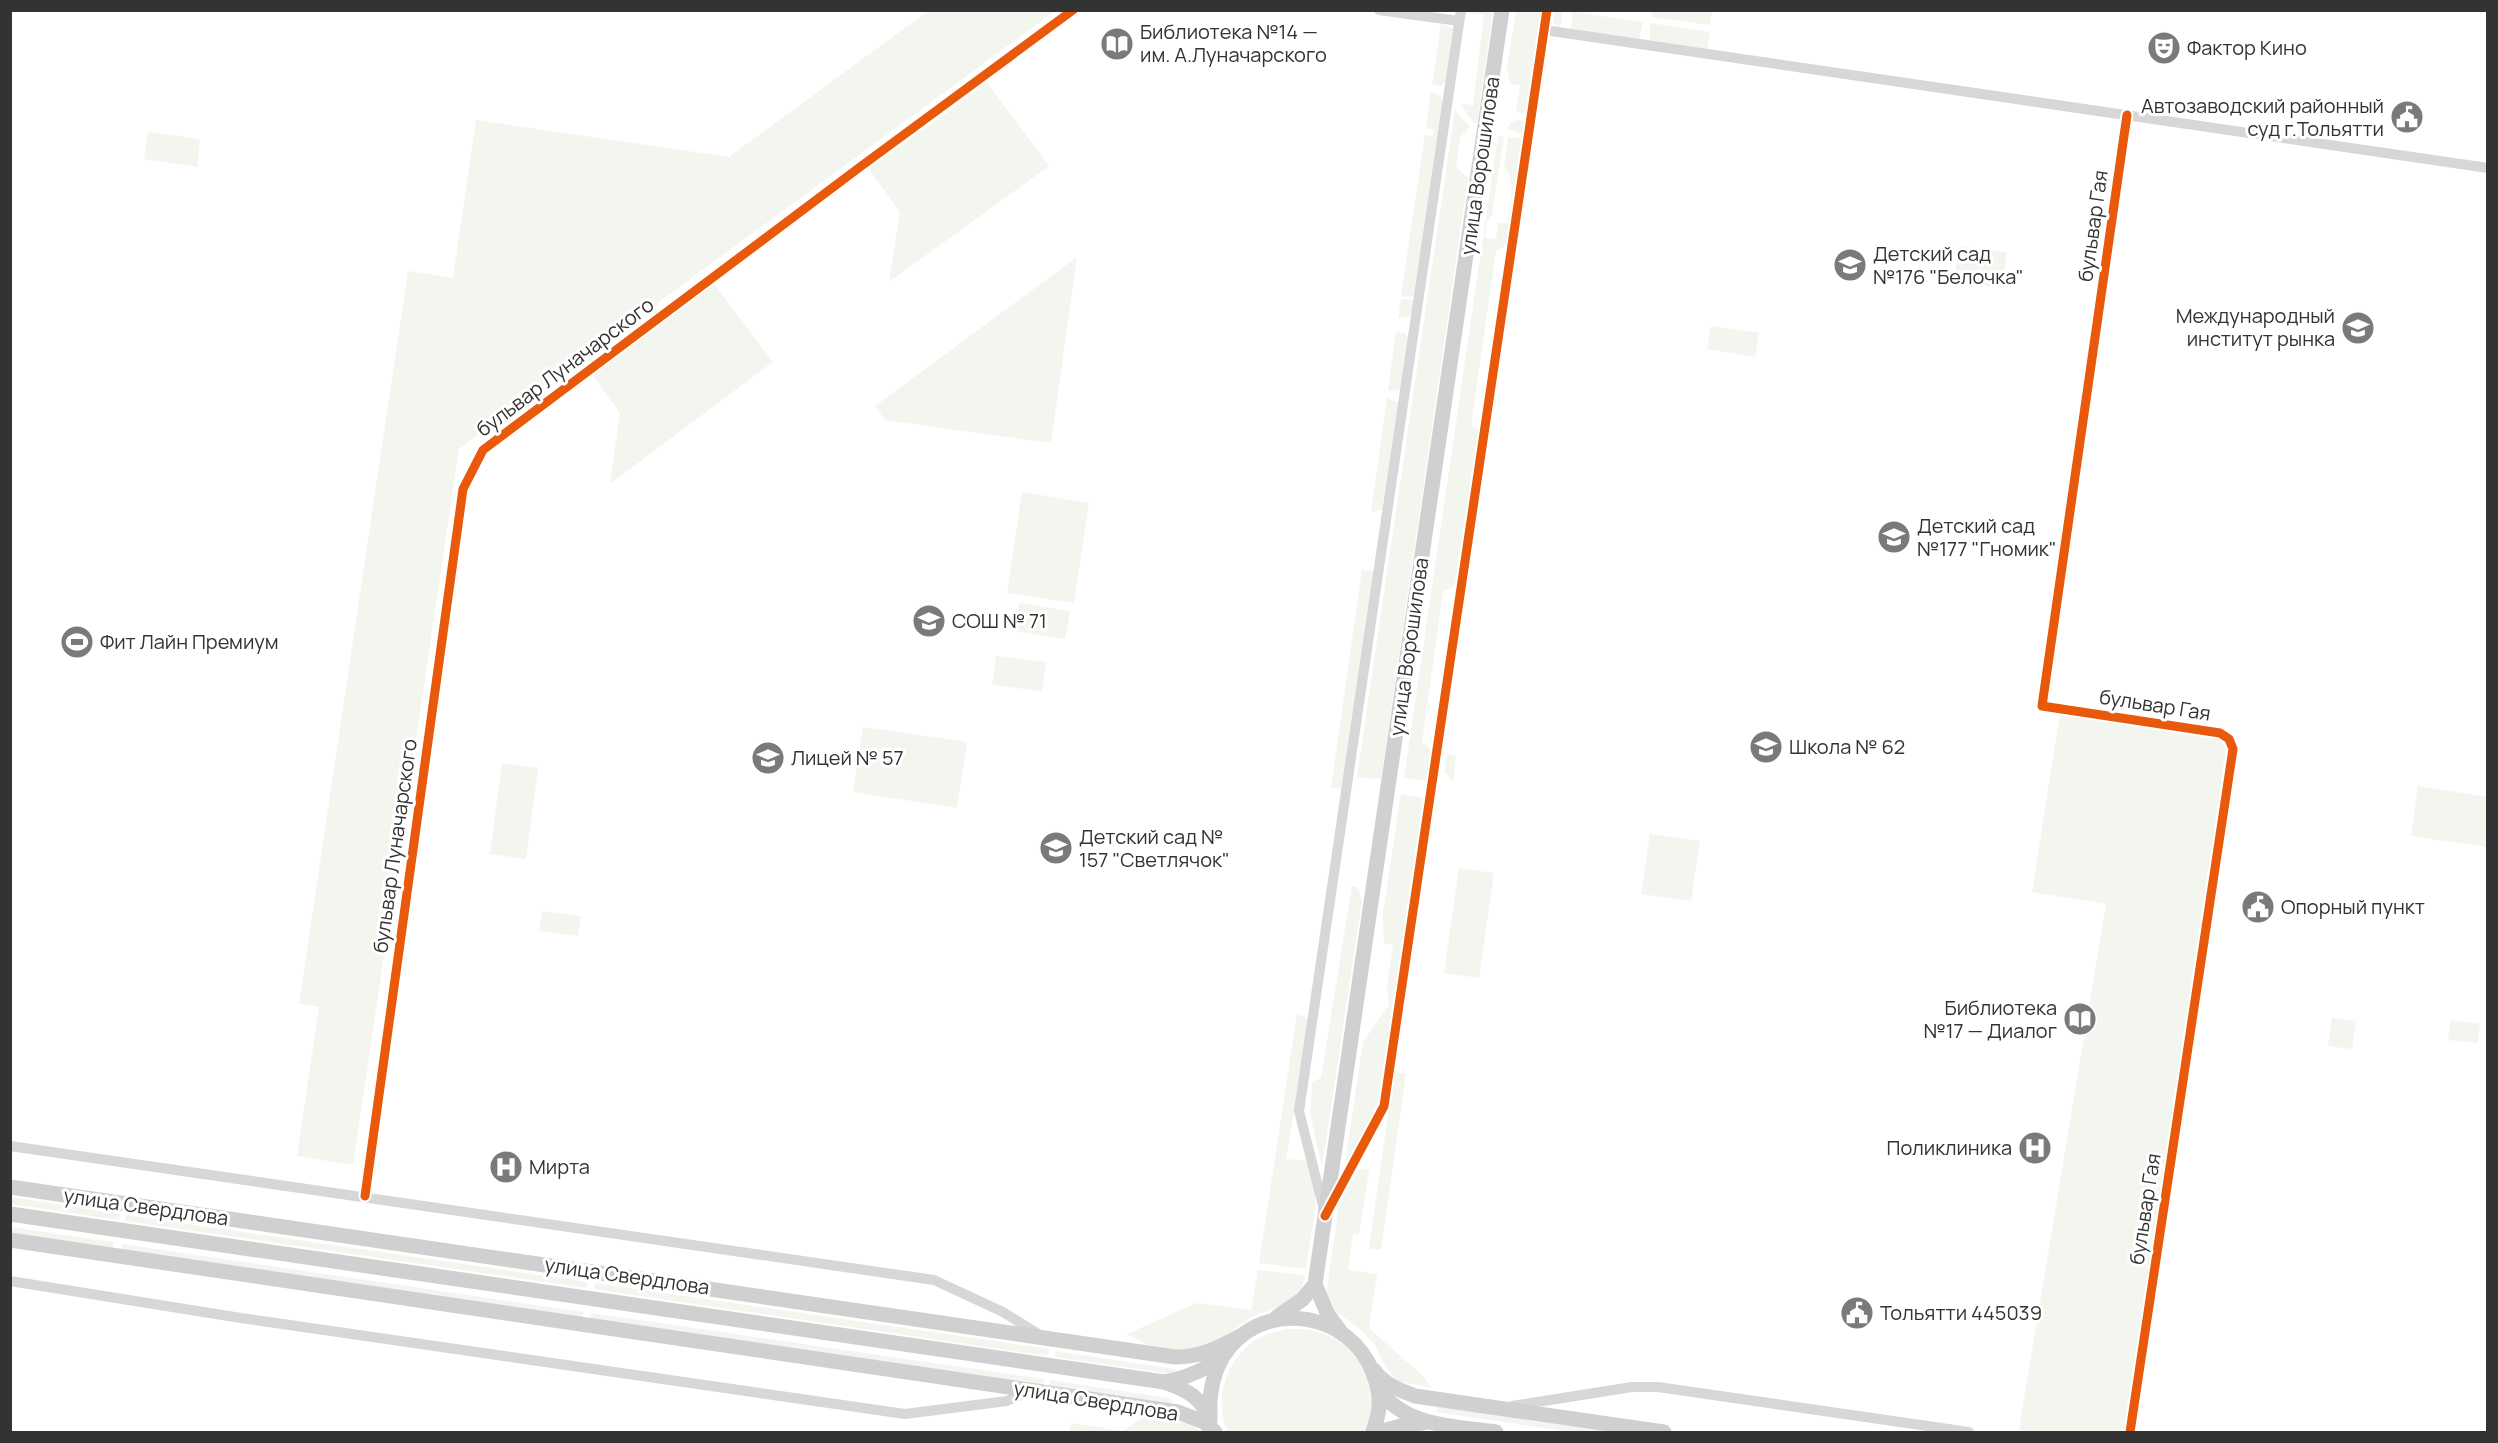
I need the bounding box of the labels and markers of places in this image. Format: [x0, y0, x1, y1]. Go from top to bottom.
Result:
place label: Библиотека №14 — им. А.Луначарского [1140, 18, 1327, 68]
library icon: Библиотека №14 — им. А.Луначарского [1099, 26, 1135, 62]
theatre icon: Фактор Кино [2146, 30, 2182, 66]
place label: Фактор Кино [2187, 34, 2307, 61]
place label: Автозаводский районный суд г.Тольятти [2141, 92, 2384, 142]
public building icon: Автозаводский районный суд г.Тольятти [2389, 99, 2425, 135]
place label: Детский сад №176 "Белочка" [1873, 240, 2024, 290]
school or university icon: Детский сад №176 "Белочка" [1832, 247, 1868, 283]
place label: Международный институт рынка [2176, 302, 2335, 352]
school or university icon: Международный институт рынка [2340, 310, 2376, 346]
place label: Детский сад №177 "Гномик" [1917, 512, 2057, 562]
school or university icon: Детский сад №177 "Гномик" [1876, 519, 1912, 555]
school or university icon: СОШ № 71 [911, 603, 947, 639]
place label: СОШ № 71 [952, 607, 1047, 634]
sports icon: Фит Лайн Премиум [59, 624, 95, 660]
place label: Фит Лайн Премиум [100, 628, 279, 655]
school or university icon: Школа № 62 [1748, 729, 1784, 765]
place label: Школа № 62 [1789, 733, 1905, 760]
school or university icon: Лицей № 57 [750, 740, 786, 776]
place label: Лицей № 57 [791, 744, 904, 771]
place label: Детский сад № 157 "Светлячок" [1079, 823, 1230, 873]
school or university icon: Детский сад № 157 "Светлячок" [1038, 830, 1074, 866]
public building icon: Опорный пункт [2240, 889, 2276, 925]
place label: Опорный пункт [2281, 893, 2425, 920]
place label: Библиотека №17 — Диалог [1924, 994, 2057, 1044]
library icon: Библиотека №17 — Диалог [2062, 1001, 2098, 1037]
hospital icon: Поликлиника [2017, 1130, 2053, 1166]
place label: Поликлиника [1887, 1134, 2012, 1161]
hospital icon: Мирта [488, 1149, 524, 1185]
place label: Мирта [529, 1153, 590, 1180]
public building icon: Тольятти 445039 [1839, 1295, 1875, 1331]
place label: Тольятти 445039 [1880, 1299, 2042, 1326]

